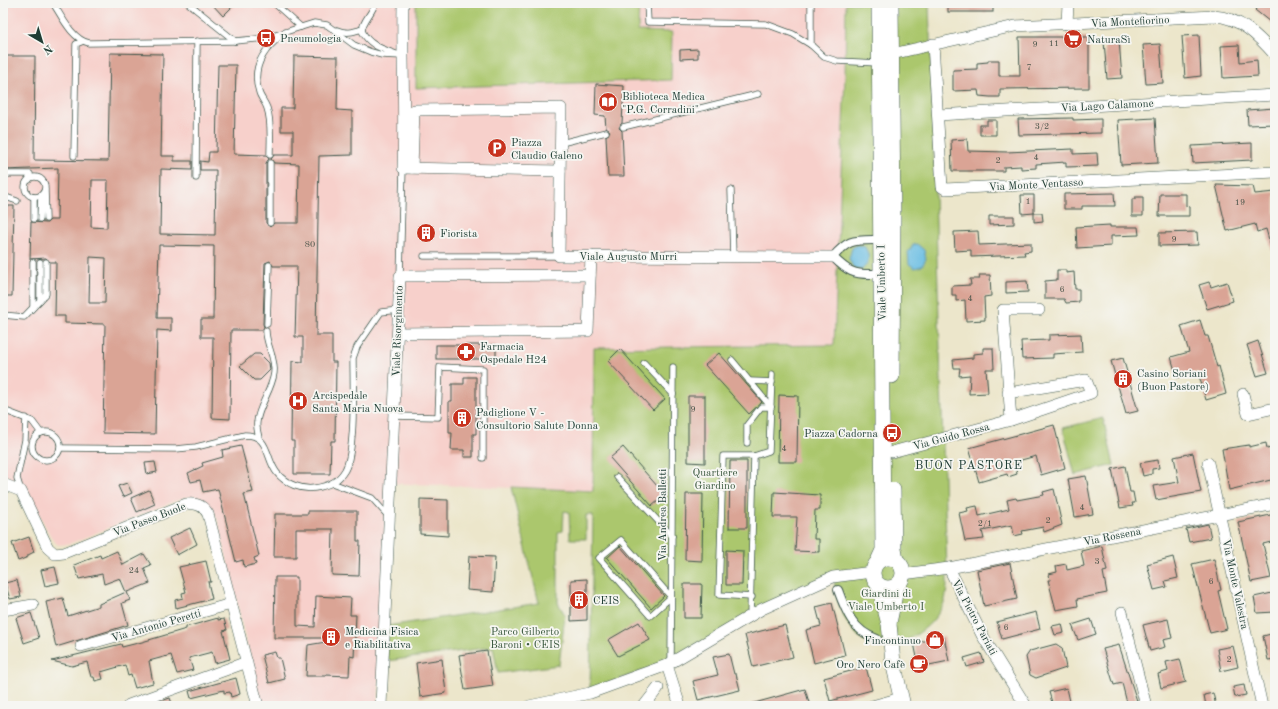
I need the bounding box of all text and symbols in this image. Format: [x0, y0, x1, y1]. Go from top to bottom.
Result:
street label: Via Montefiorino [1090, 15, 1170, 30]
north arrow [22, 22, 62, 62]
bus stop icon: Pneumologia [255, 27, 277, 49]
supermarket icon: NaturaSì [1062, 28, 1084, 50]
place label: Pneumologia [280, 34, 342, 45]
place label: NaturaSì [1087, 35, 1130, 46]
house number: 11 [1049, 39, 1059, 48]
house number: 9 [1032, 40, 1038, 49]
text: N [40, 42, 54, 56]
house number: 7 [1026, 63, 1032, 72]
library icon: Biblioteca Medica "P.G. Corradini" [597, 91, 619, 113]
place label: Biblioteca Medica "P.G. Corradini" [622, 92, 706, 116]
street label: Via Lago Calamone [1060, 99, 1154, 114]
house number: 3/2 [1035, 122, 1049, 131]
parking icon: Piazza Claudio Galeno [486, 137, 508, 159]
place label: Piazza Claudio Galeno [511, 138, 583, 162]
house number: 4 [1033, 153, 1039, 162]
house number: 2 [995, 156, 1001, 165]
street label: Via Monte Ventasso [988, 178, 1084, 193]
house number: 1 [1025, 197, 1031, 206]
house number: 19 [1235, 198, 1245, 207]
building icon: Fiorista [415, 222, 437, 244]
place label: Fiorista [440, 229, 478, 240]
house number: 9 [1171, 235, 1177, 244]
house number: 80 [305, 240, 315, 249]
street label: Viale Umberto I [876, 245, 889, 321]
street label: Viale Augusto Murri [579, 252, 677, 263]
street label: Viale Risorgimento [391, 285, 406, 377]
house number: 6 [1059, 285, 1065, 294]
house number: 4 [967, 294, 973, 303]
pharmacy icon: Farmacia Ospedale H24 [455, 341, 477, 363]
place label: Farmacia Ospedale H24 [480, 342, 547, 366]
building icon: Casino Soriani (Buon Pastore) [1112, 368, 1134, 390]
place label: Casino Soriani (Buon Pastore) [1137, 369, 1209, 393]
hospital icon: Arcispedale Santa Maria Nuova [287, 390, 309, 412]
place label: Arcispedale Santa Maria Nuova [312, 391, 404, 415]
house number: 9 [690, 405, 696, 414]
building icon: Padiglione V - Consultorio Salute Donna [451, 407, 473, 429]
place label: Padiglione V - Consultorio Salute Donna [476, 408, 599, 432]
bus stop icon: Piazza Cadorna [881, 422, 903, 444]
street label: Via Guido Rossa [912, 422, 991, 453]
place label: Piazza Cadorna [804, 429, 879, 440]
house number: 4 [781, 444, 787, 453]
district label: BUON PASTORE [915, 460, 1023, 472]
park label: Quartiere Giardino [693, 468, 737, 492]
street label: Via Andrea Balletti [658, 469, 669, 561]
street label: Via Passo Buole [112, 501, 187, 539]
house number: 4 [1079, 503, 1085, 512]
house number: 2 [1045, 516, 1051, 525]
house number: 2/1 [978, 519, 992, 528]
street label: Via Rossena [1082, 526, 1143, 548]
street label: Via Monte Valestra [1220, 538, 1250, 631]
house number: 3 [1094, 557, 1100, 566]
house number: 24 [129, 566, 139, 575]
house number: 6 [1208, 577, 1214, 586]
street label: Via Pietro Pariati [949, 578, 998, 657]
building icon: CEIS [568, 589, 590, 611]
park label: Giardini di Viale Umberto I [848, 589, 924, 613]
place label: CEIS [593, 596, 619, 607]
street label: Via Antonio Peretti [110, 608, 203, 645]
house number: 6 [1003, 623, 1009, 632]
building icon: Medicina Fisica e Riabilitativa [320, 626, 342, 648]
place label: Medicina Fisica e Riabilitativa [345, 627, 419, 651]
park label: Parco Gilberto Baroni • CEIS [490, 627, 560, 651]
shop icon: Fincontinuo [924, 629, 946, 651]
place label: Fincontinuo [864, 636, 921, 647]
cafe icon: Oro Nero Cafè [908, 653, 930, 675]
house number: 2 [1226, 655, 1232, 664]
place label: Oro Nero Cafè [836, 660, 905, 671]

